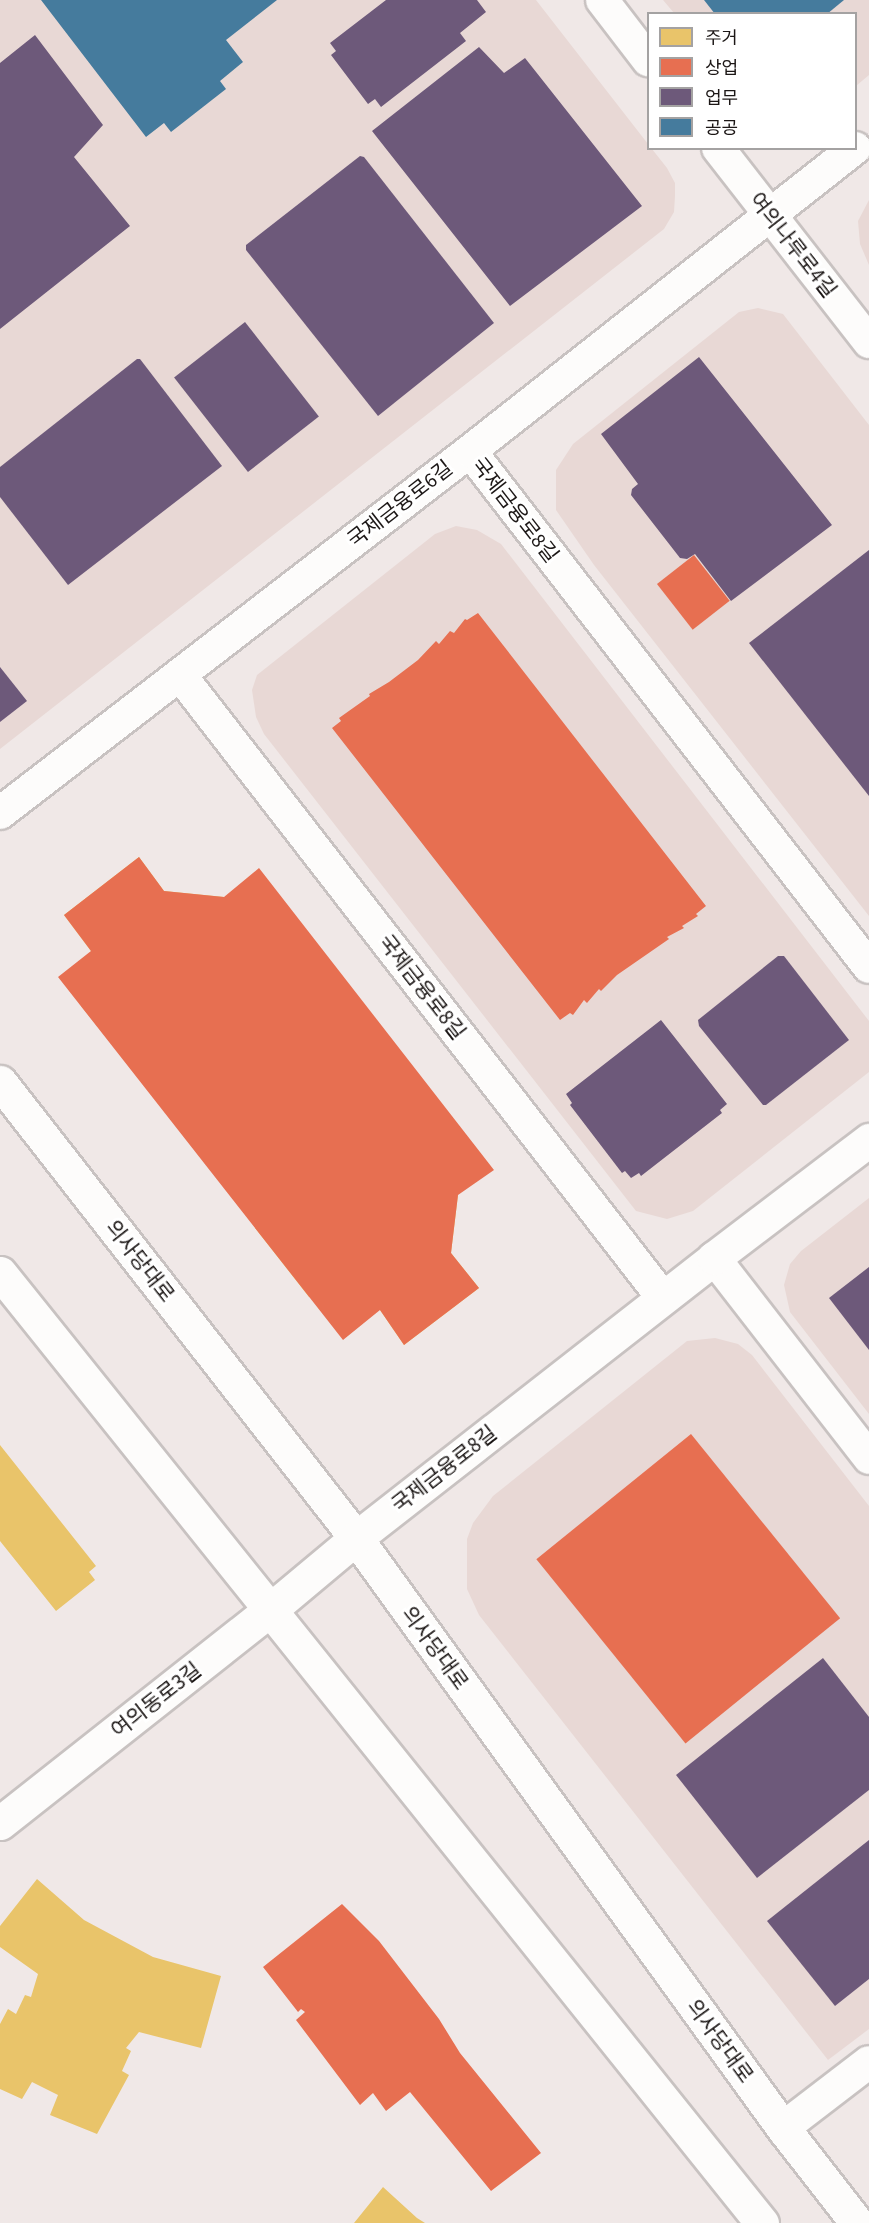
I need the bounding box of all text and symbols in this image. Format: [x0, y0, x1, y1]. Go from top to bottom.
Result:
legend [647, 12, 857, 150]
text: 주거 [705, 26, 738, 51]
text: 상업 [705, 56, 738, 81]
text: 업무 [705, 86, 738, 111]
text: 공공 [705, 116, 738, 141]
street label: 여의나루로4길 [744, 187, 842, 303]
street label: 국제금융로8길 [466, 452, 564, 568]
street label: 국제금융로6길 [342, 455, 458, 553]
street label: 국제금융로8길 [373, 929, 471, 1045]
street label: 의사당대로 [100, 1215, 180, 1307]
street label: 국제금융로8길 [386, 1420, 502, 1518]
street label: 의사당대로 [396, 1602, 474, 1694]
street label: 여의동로3길 [106, 1657, 206, 1743]
street label: 의사당대로 [681, 1995, 759, 2087]

